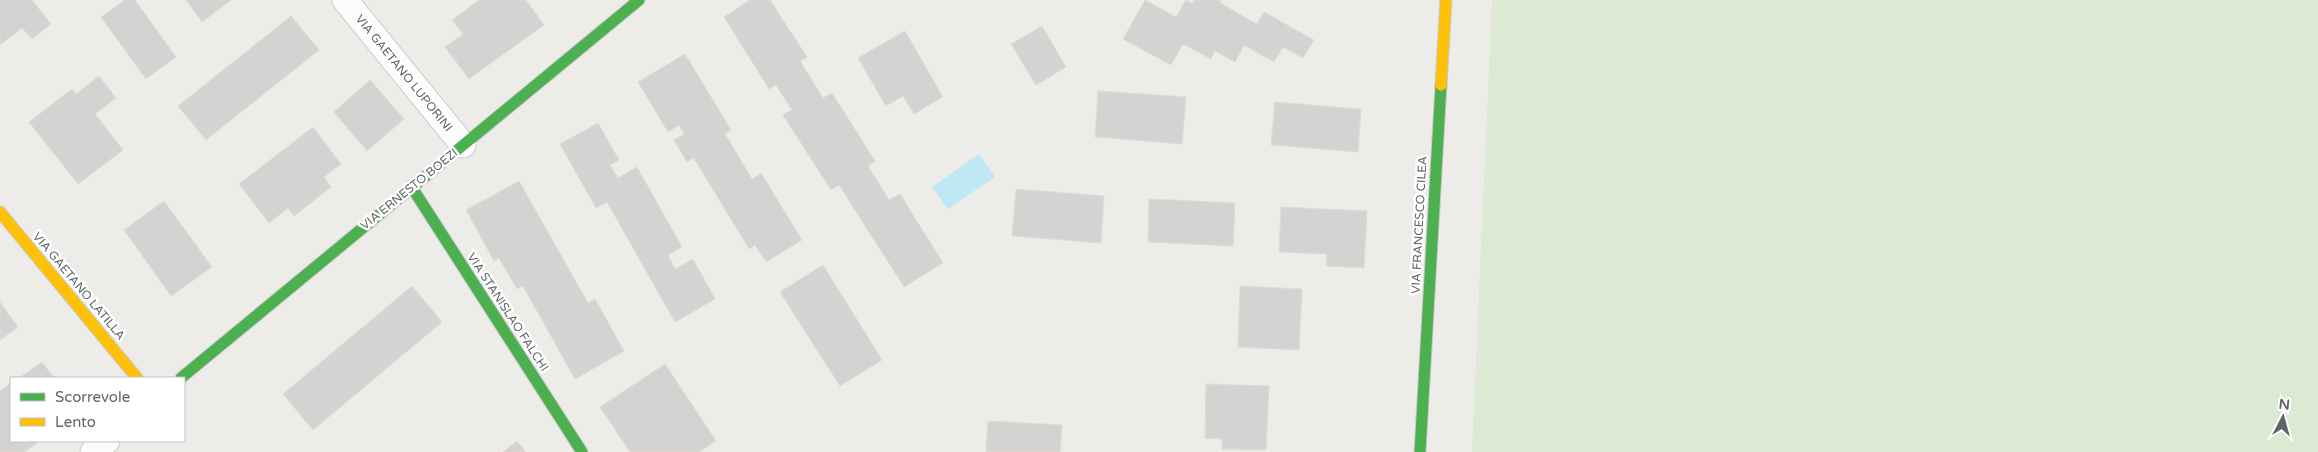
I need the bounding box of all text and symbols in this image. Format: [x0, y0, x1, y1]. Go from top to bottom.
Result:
street label: VIA GAETANO LUPORINI [353, 12, 455, 134]
street label: VIA ERNESTO BOEZI [358, 146, 460, 232]
street label: VIA FRANCESCO CILEA [1408, 156, 1430, 294]
street label: VIA GAETANO LATILLA [30, 230, 128, 342]
street label: VIA STANISLAO FALCHI [464, 250, 552, 374]
legend [10, 377, 185, 442]
text: Scorrevole [55, 388, 130, 406]
north arrow [2258, 392, 2308, 442]
text: N [2278, 396, 2291, 414]
text: Lento [55, 413, 96, 431]

